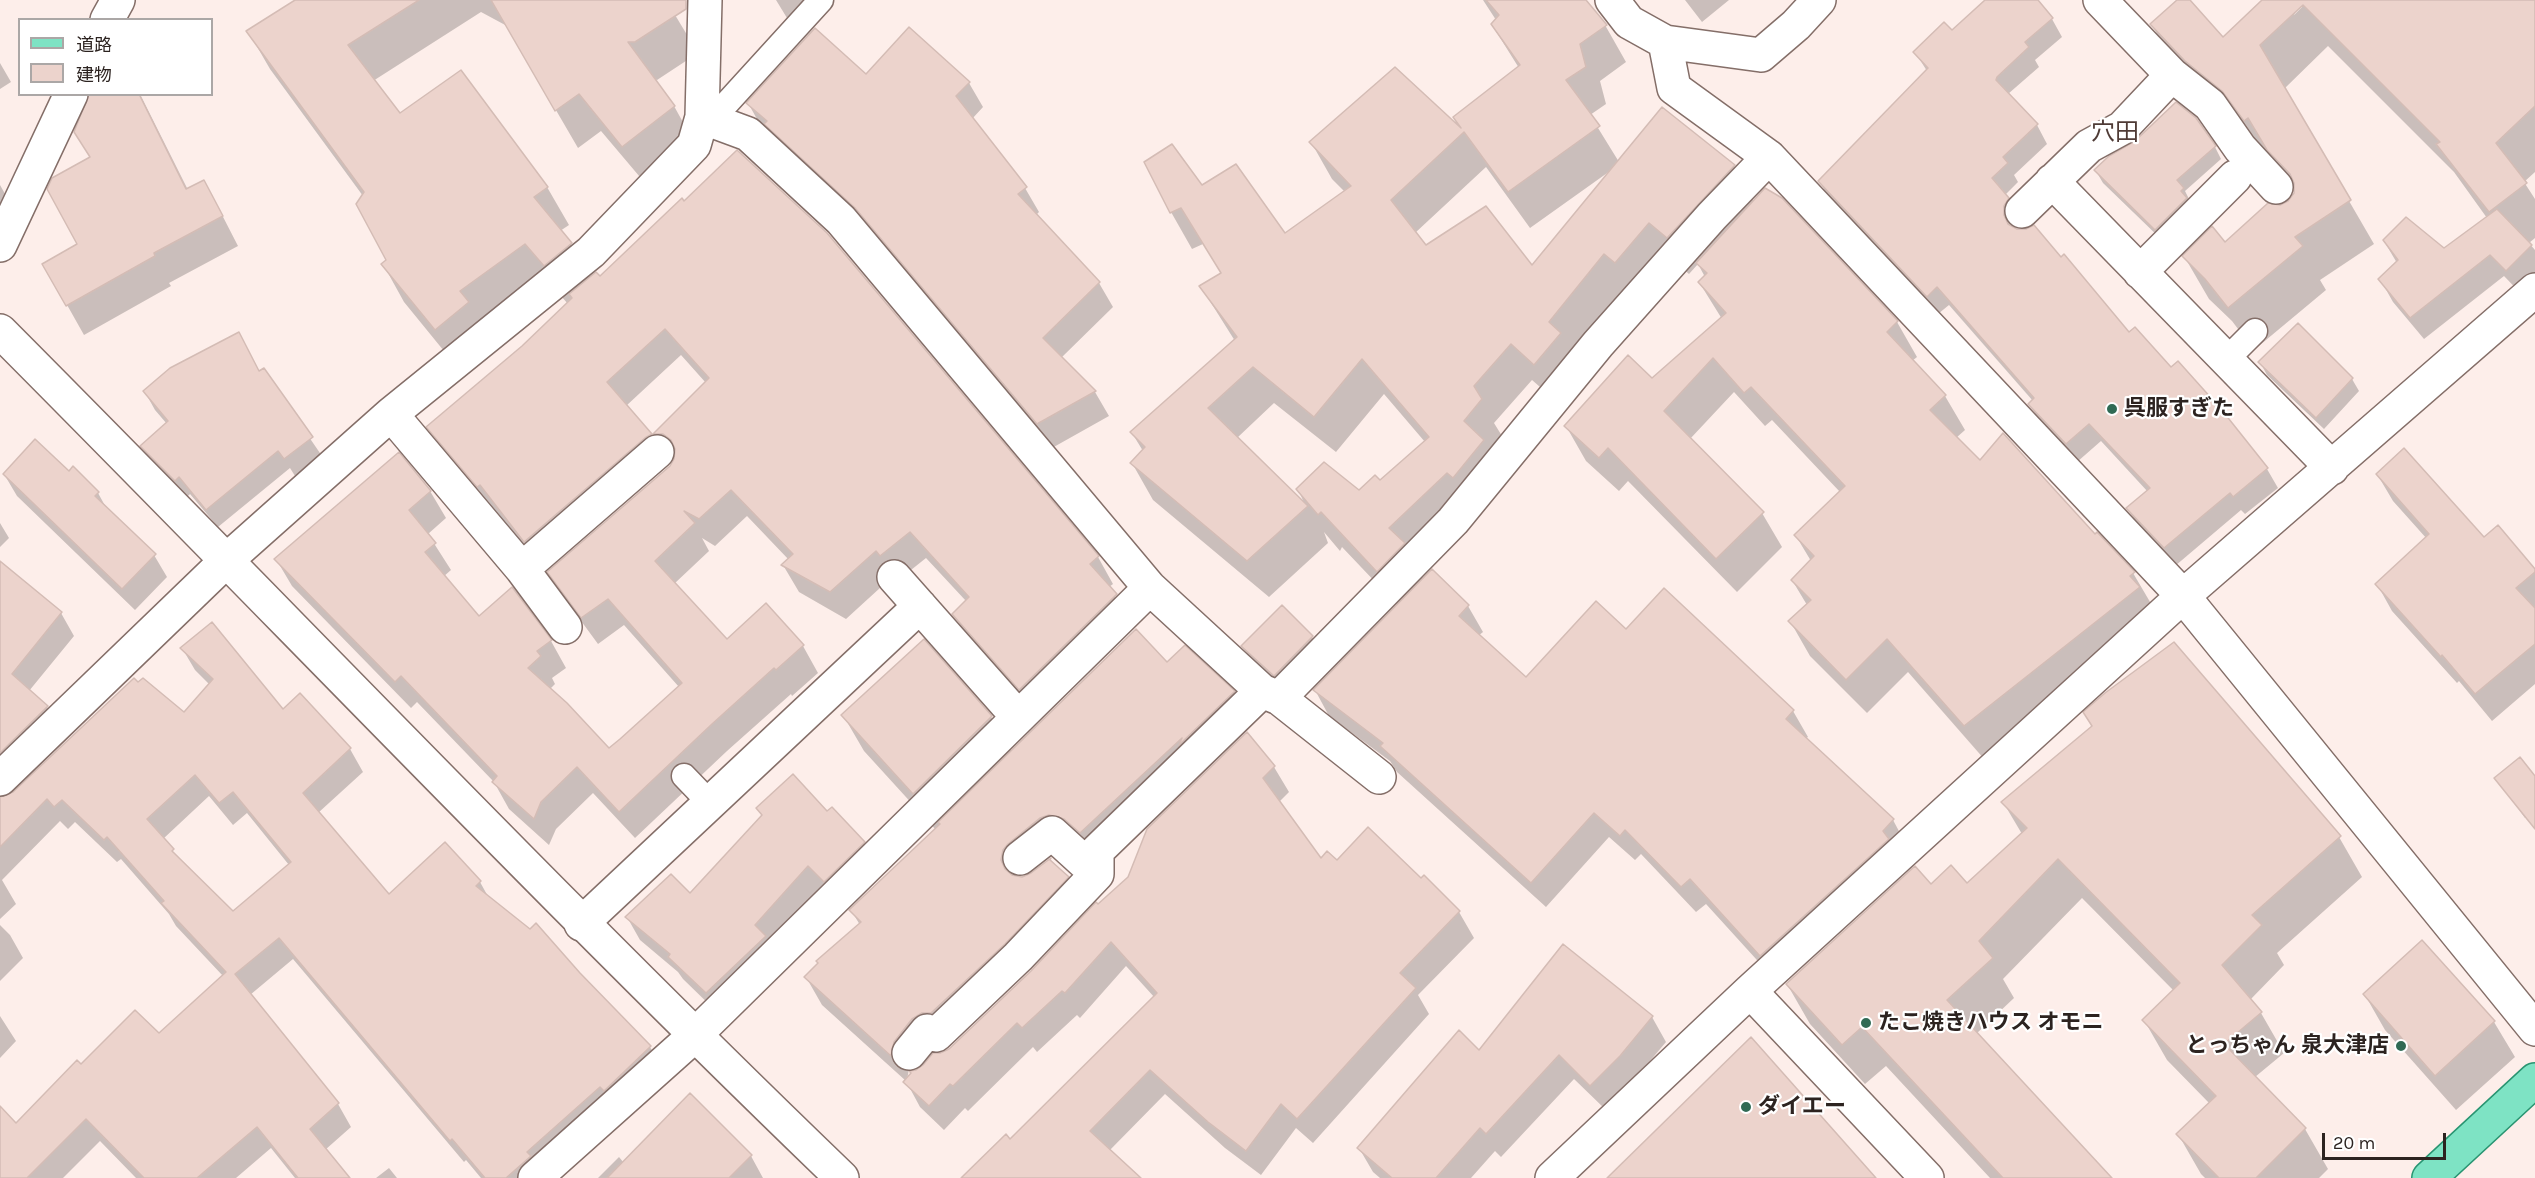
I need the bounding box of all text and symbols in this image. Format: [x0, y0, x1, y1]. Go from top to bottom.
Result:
legend [18, 18, 213, 96]
text: 道路 [76, 34, 112, 56]
text: 建物 [76, 64, 112, 86]
district label: 穴田 [2091, 119, 2139, 147]
place label: 呉服すぎた [2124, 396, 2234, 422]
marker: 呉服すぎた [2105, 402, 2119, 416]
place label: たこ焼きハウス オモニ [1878, 1010, 2104, 1036]
marker: たこ焼きハウス オモニ [1859, 1016, 1873, 1030]
place label: とっちゃん 泉大津店 [2185, 1033, 2389, 1059]
marker: とっちゃん 泉大津店 [2394, 1039, 2408, 1053]
place label: ダイエー [1758, 1094, 1846, 1120]
marker: ダイエー [1739, 1100, 1753, 1114]
scale bar [2325, 1121, 2450, 1159]
text: 20 m [2333, 1132, 2375, 1154]

